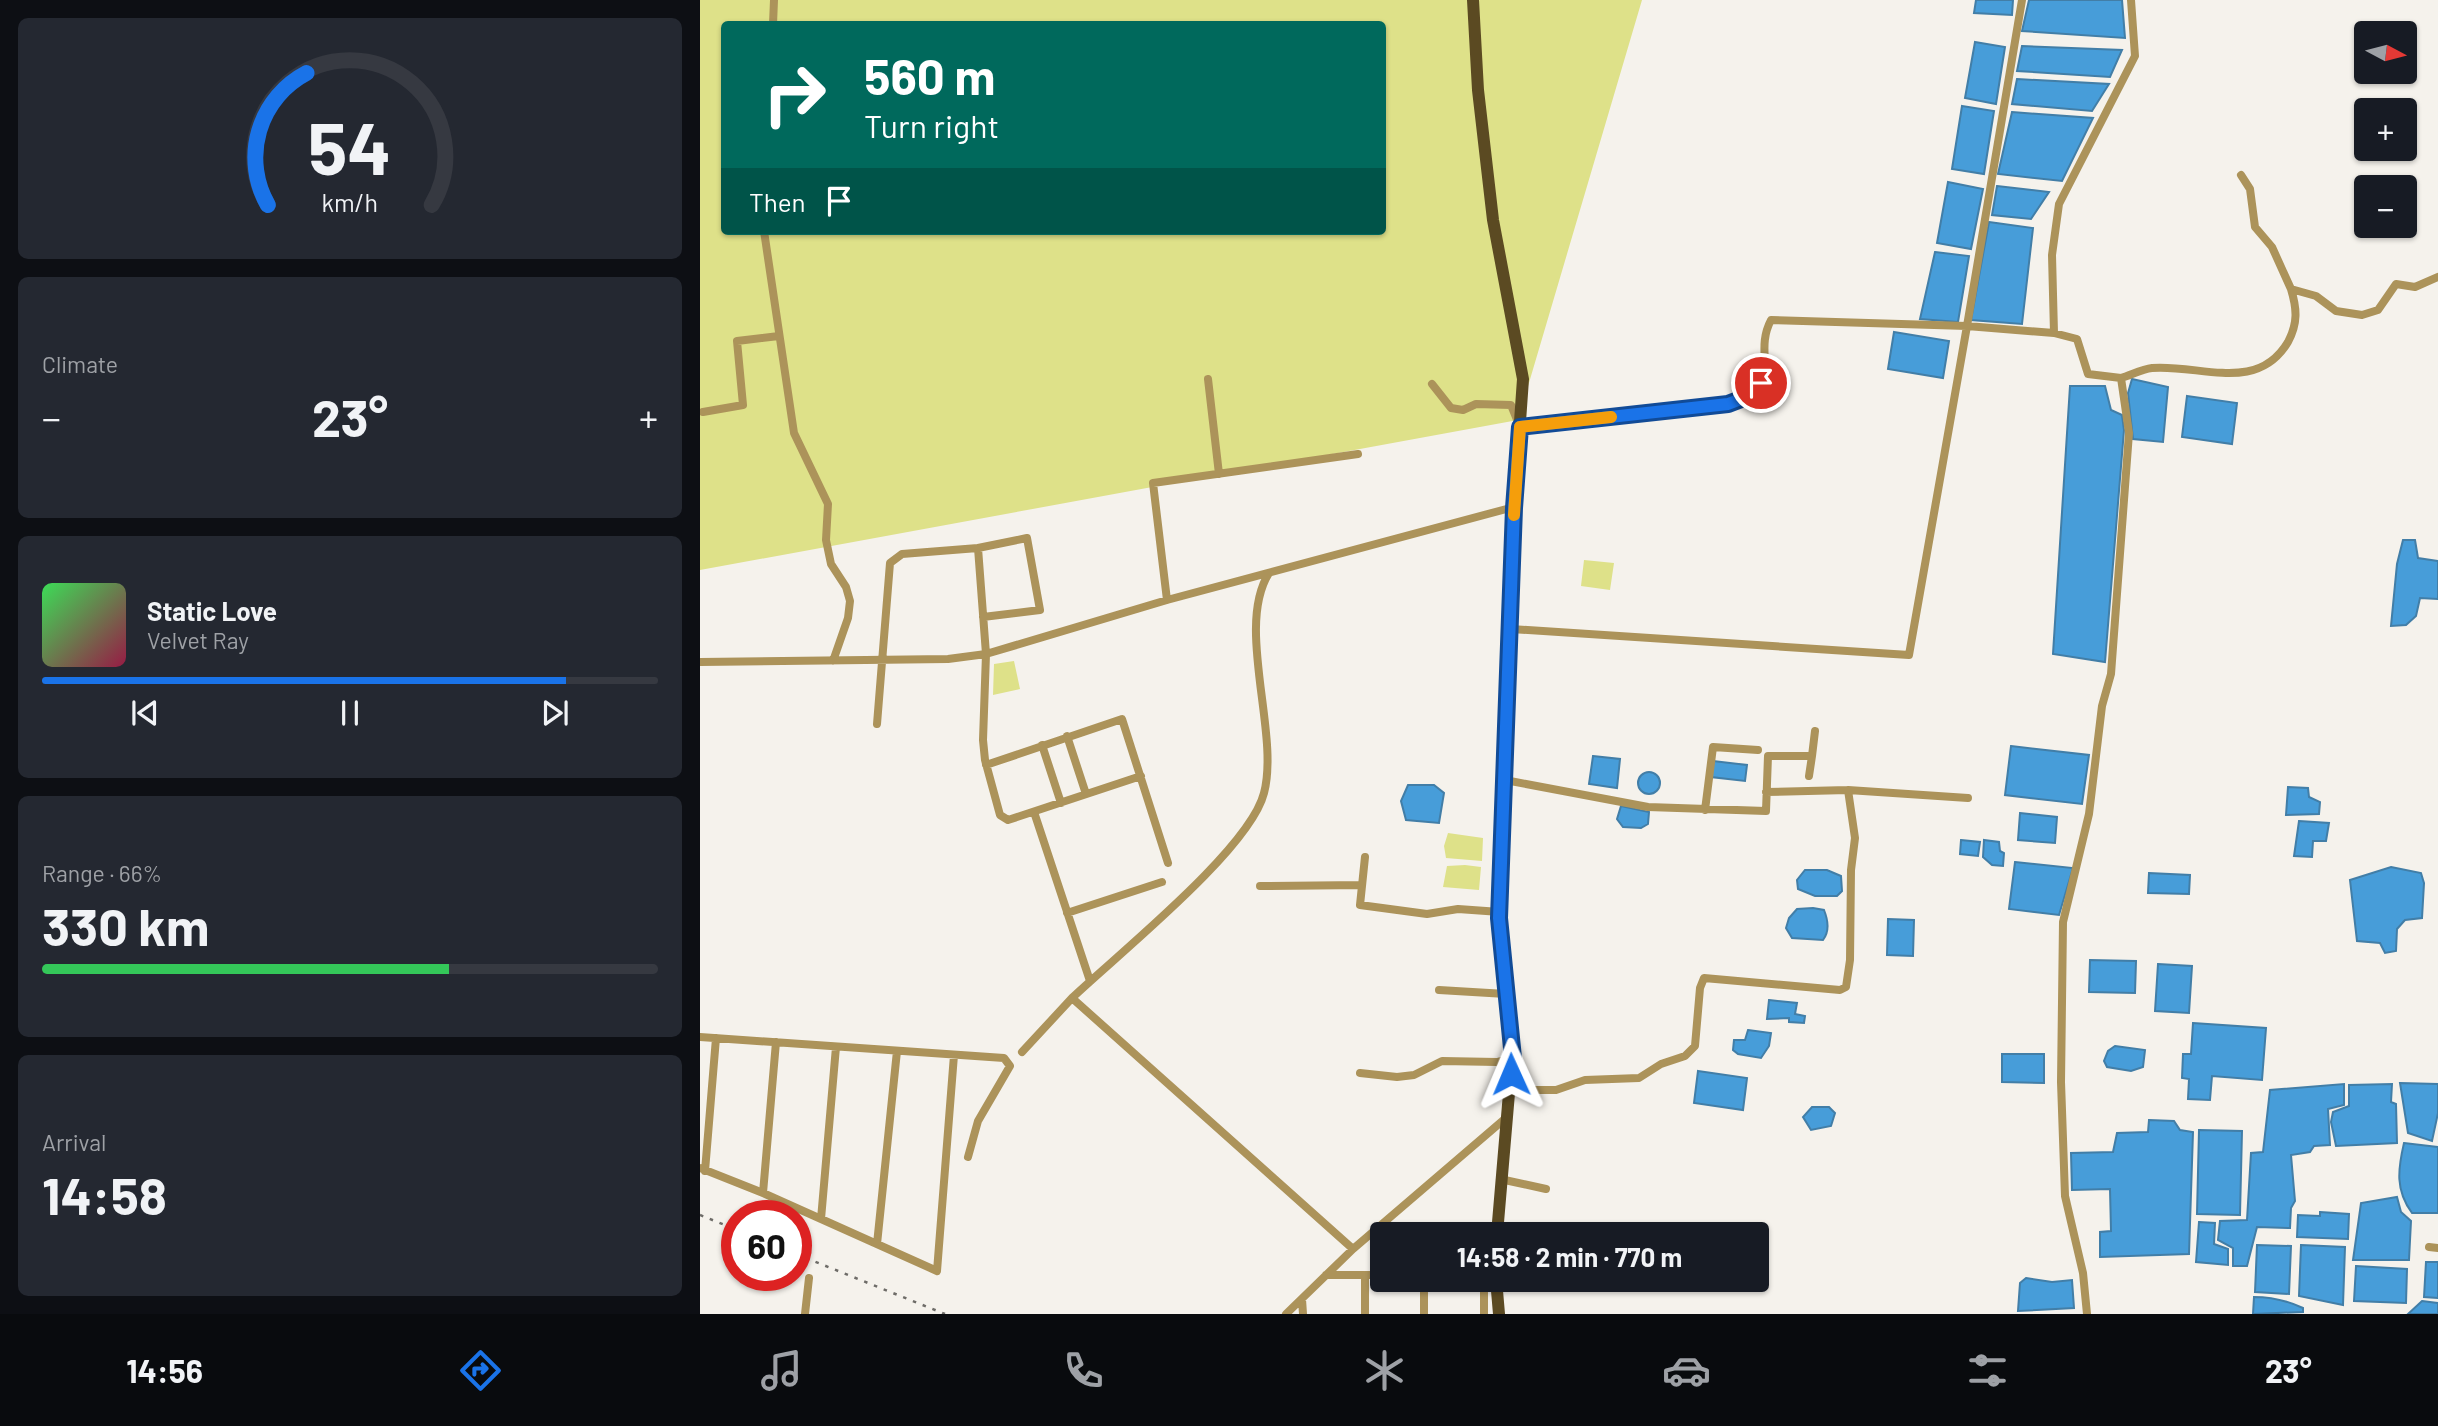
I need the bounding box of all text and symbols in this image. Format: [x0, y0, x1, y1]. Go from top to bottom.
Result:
north arrow [2354, 21, 2417, 84]
map controls [2354, 21, 2417, 238]
text: 560 m [864, 46, 995, 105]
icon: right [749, 49, 840, 140]
button: + [2354, 98, 2417, 161]
text: 54 [308, 102, 392, 190]
text: Turn right [864, 106, 999, 144]
button: − [2354, 175, 2417, 238]
icon: arrive [820, 182, 858, 220]
text: km/h [322, 186, 378, 216]
text: Then [749, 186, 806, 217]
text: Climate [42, 350, 118, 378]
pin [1731, 353, 1791, 413]
icon: arrive [1742, 364, 1780, 402]
text: 23° [312, 385, 388, 447]
text: − [42, 394, 61, 440]
text: + [639, 394, 658, 440]
text: Static Love [147, 595, 277, 626]
text: Velvet Ray [147, 626, 249, 654]
icon: previous [126, 694, 164, 732]
icon: pause [331, 694, 369, 732]
icon: next [536, 694, 574, 732]
text: Range · 66% [42, 859, 162, 887]
text: 330 km [42, 894, 209, 956]
position arrow [1474, 1037, 1548, 1111]
text: Arrival [42, 1128, 106, 1156]
text: 14:58 [42, 1163, 167, 1225]
speed limit sign: 60 [721, 1200, 812, 1291]
text: 14:58 · 2 min · 770 m [1457, 1241, 1682, 1272]
icon: directions [456, 1346, 505, 1395]
icon: music [757, 1346, 806, 1395]
icon: phone [1059, 1346, 1108, 1395]
icon: climate [1360, 1346, 1409, 1395]
icon: car [1662, 1346, 1711, 1395]
icon: filters [1963, 1346, 2012, 1395]
text: 14:56 [126, 1351, 203, 1389]
text: 23° [2265, 1351, 2312, 1389]

